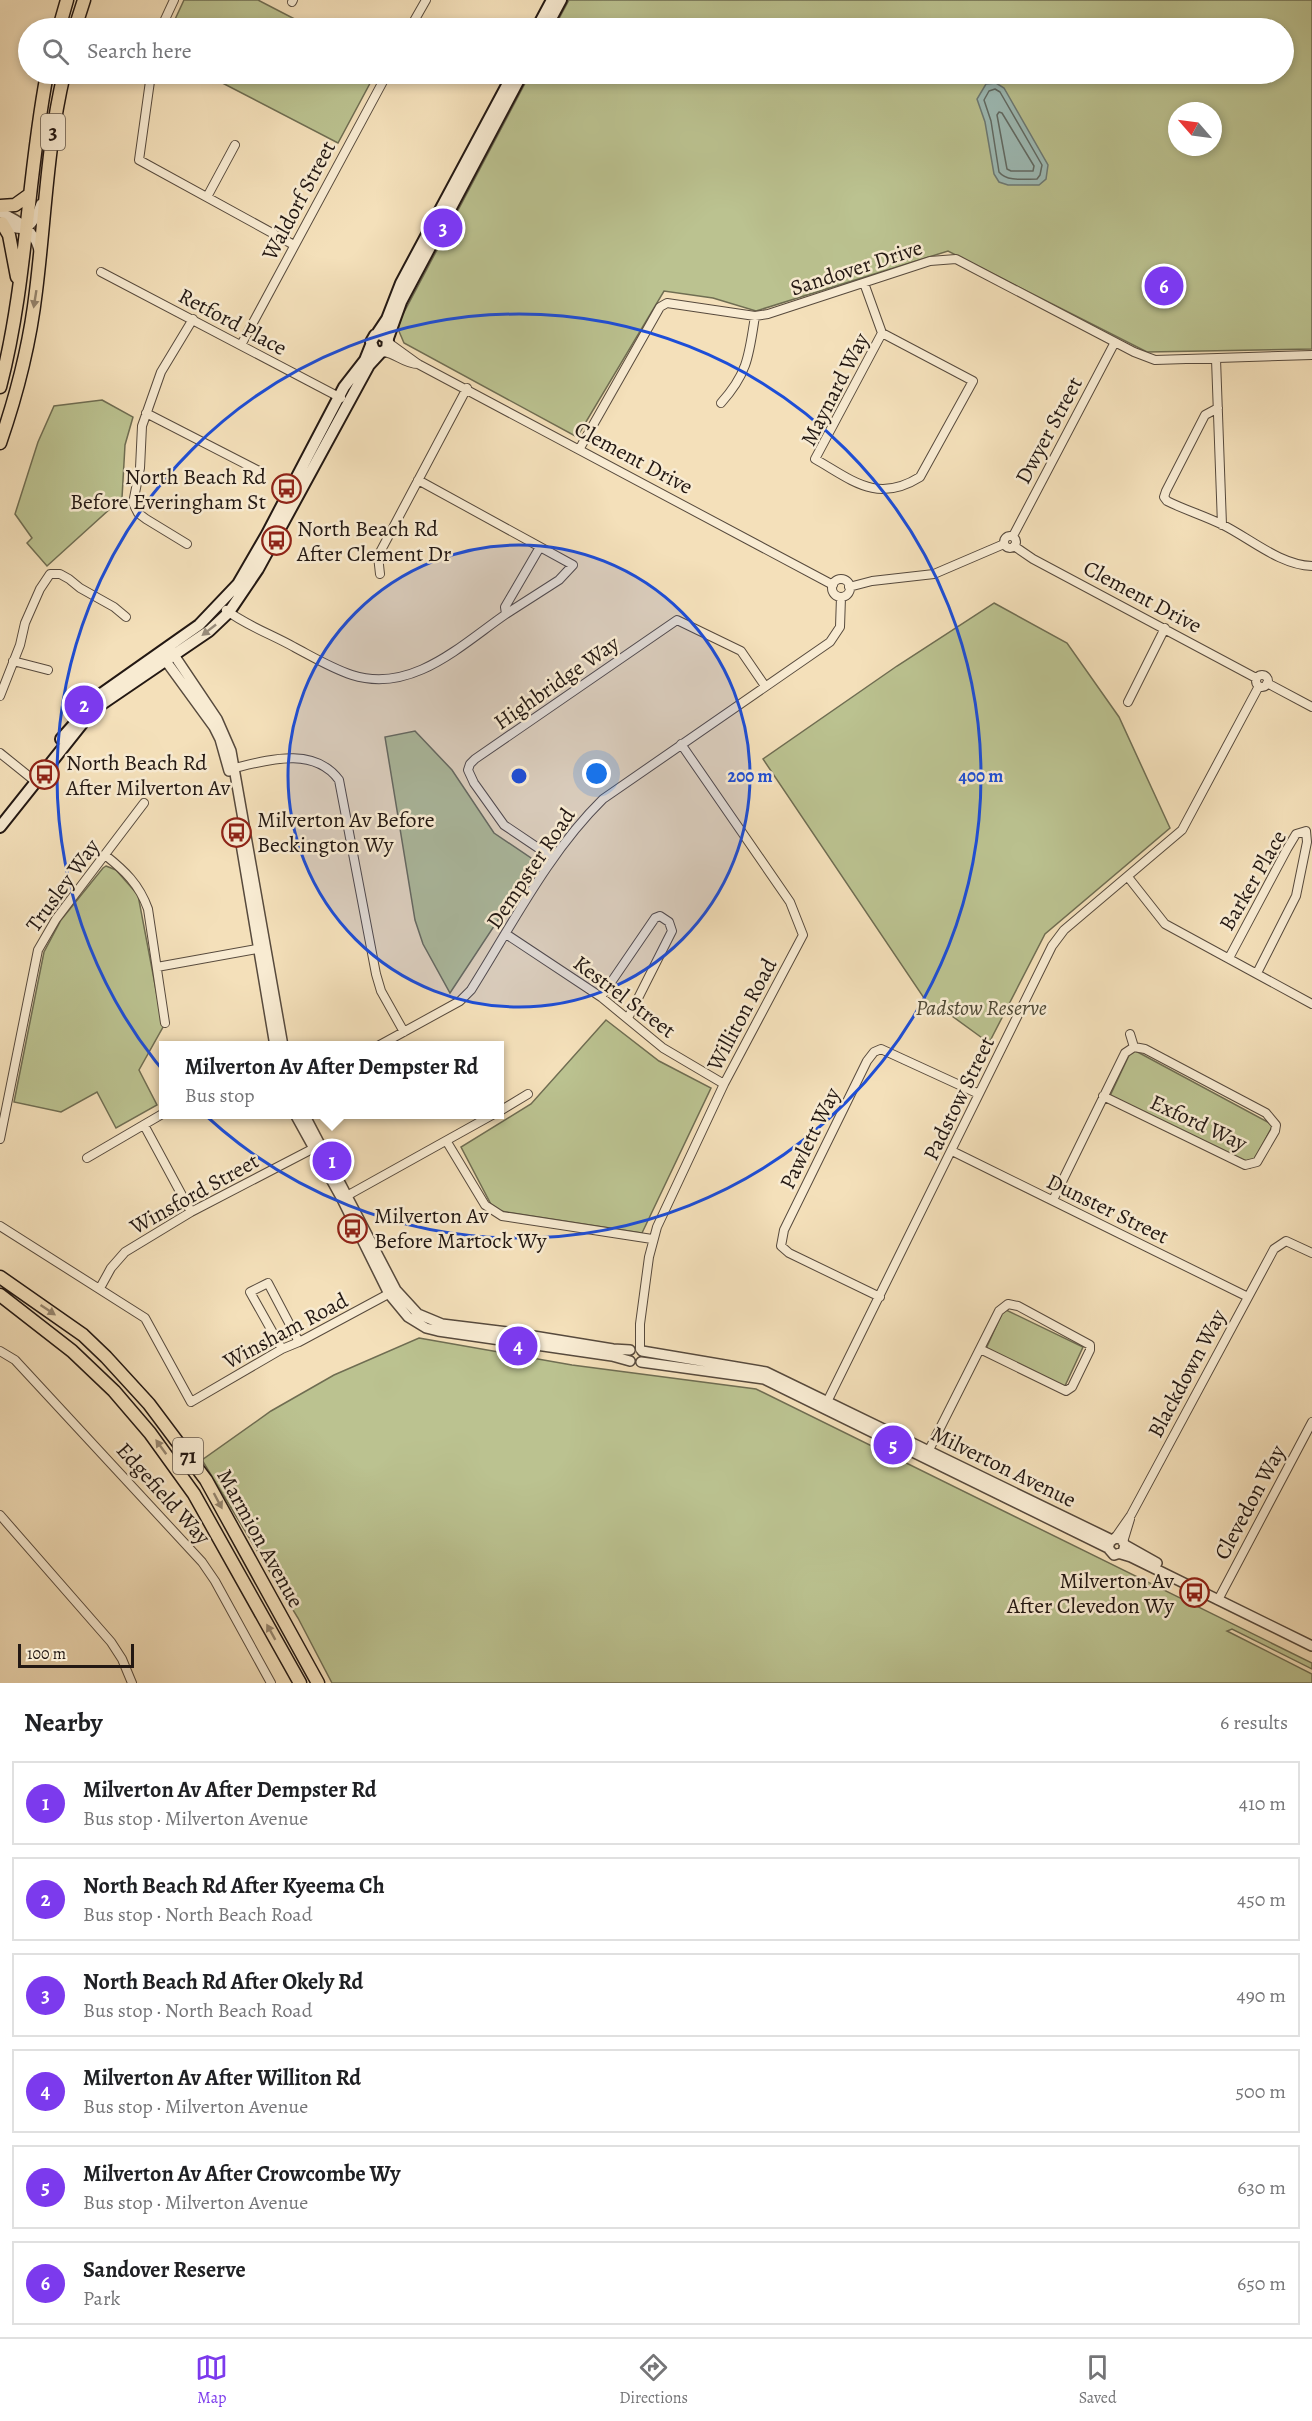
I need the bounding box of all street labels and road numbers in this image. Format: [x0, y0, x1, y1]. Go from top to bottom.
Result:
road number: 3 [41, 114, 65, 150]
street label: Waldorf Street [254, 135, 343, 266]
street label: Sandover Drive [786, 232, 926, 303]
street label: Retford Place [173, 281, 292, 363]
street label: Maynard Way [794, 328, 876, 451]
street label: Dwyer Street [1008, 372, 1090, 489]
street label: Clement Drive [569, 414, 698, 502]
street label: Clement Drive [1078, 553, 1207, 641]
street label: Highbridge Way [488, 628, 625, 737]
street label: Dempster Road [479, 802, 582, 935]
street label: Barker Place [1212, 825, 1294, 936]
street label: Trusley Way [19, 833, 107, 938]
street label: Kestrel Street [567, 948, 682, 1045]
street label: Williton Road [699, 953, 784, 1077]
street label: Padstow Street [916, 1031, 1002, 1165]
street label: Pawlett Way [772, 1082, 847, 1194]
street label: Exford Way [1145, 1087, 1252, 1159]
street label: Winsford Street [124, 1146, 264, 1242]
street label: Dunster Street [1042, 1166, 1174, 1251]
street label: Winsham Road [217, 1285, 353, 1377]
street label: Blackdown Way [1140, 1304, 1233, 1443]
street label: Milverton Avenue [926, 1419, 1081, 1515]
street label: Edgefield Way [109, 1436, 217, 1551]
road number: 71 [173, 1438, 203, 1474]
street label: Clevedon Way [1207, 1440, 1293, 1565]
street label: Marmion Avenue [210, 1464, 311, 1613]

